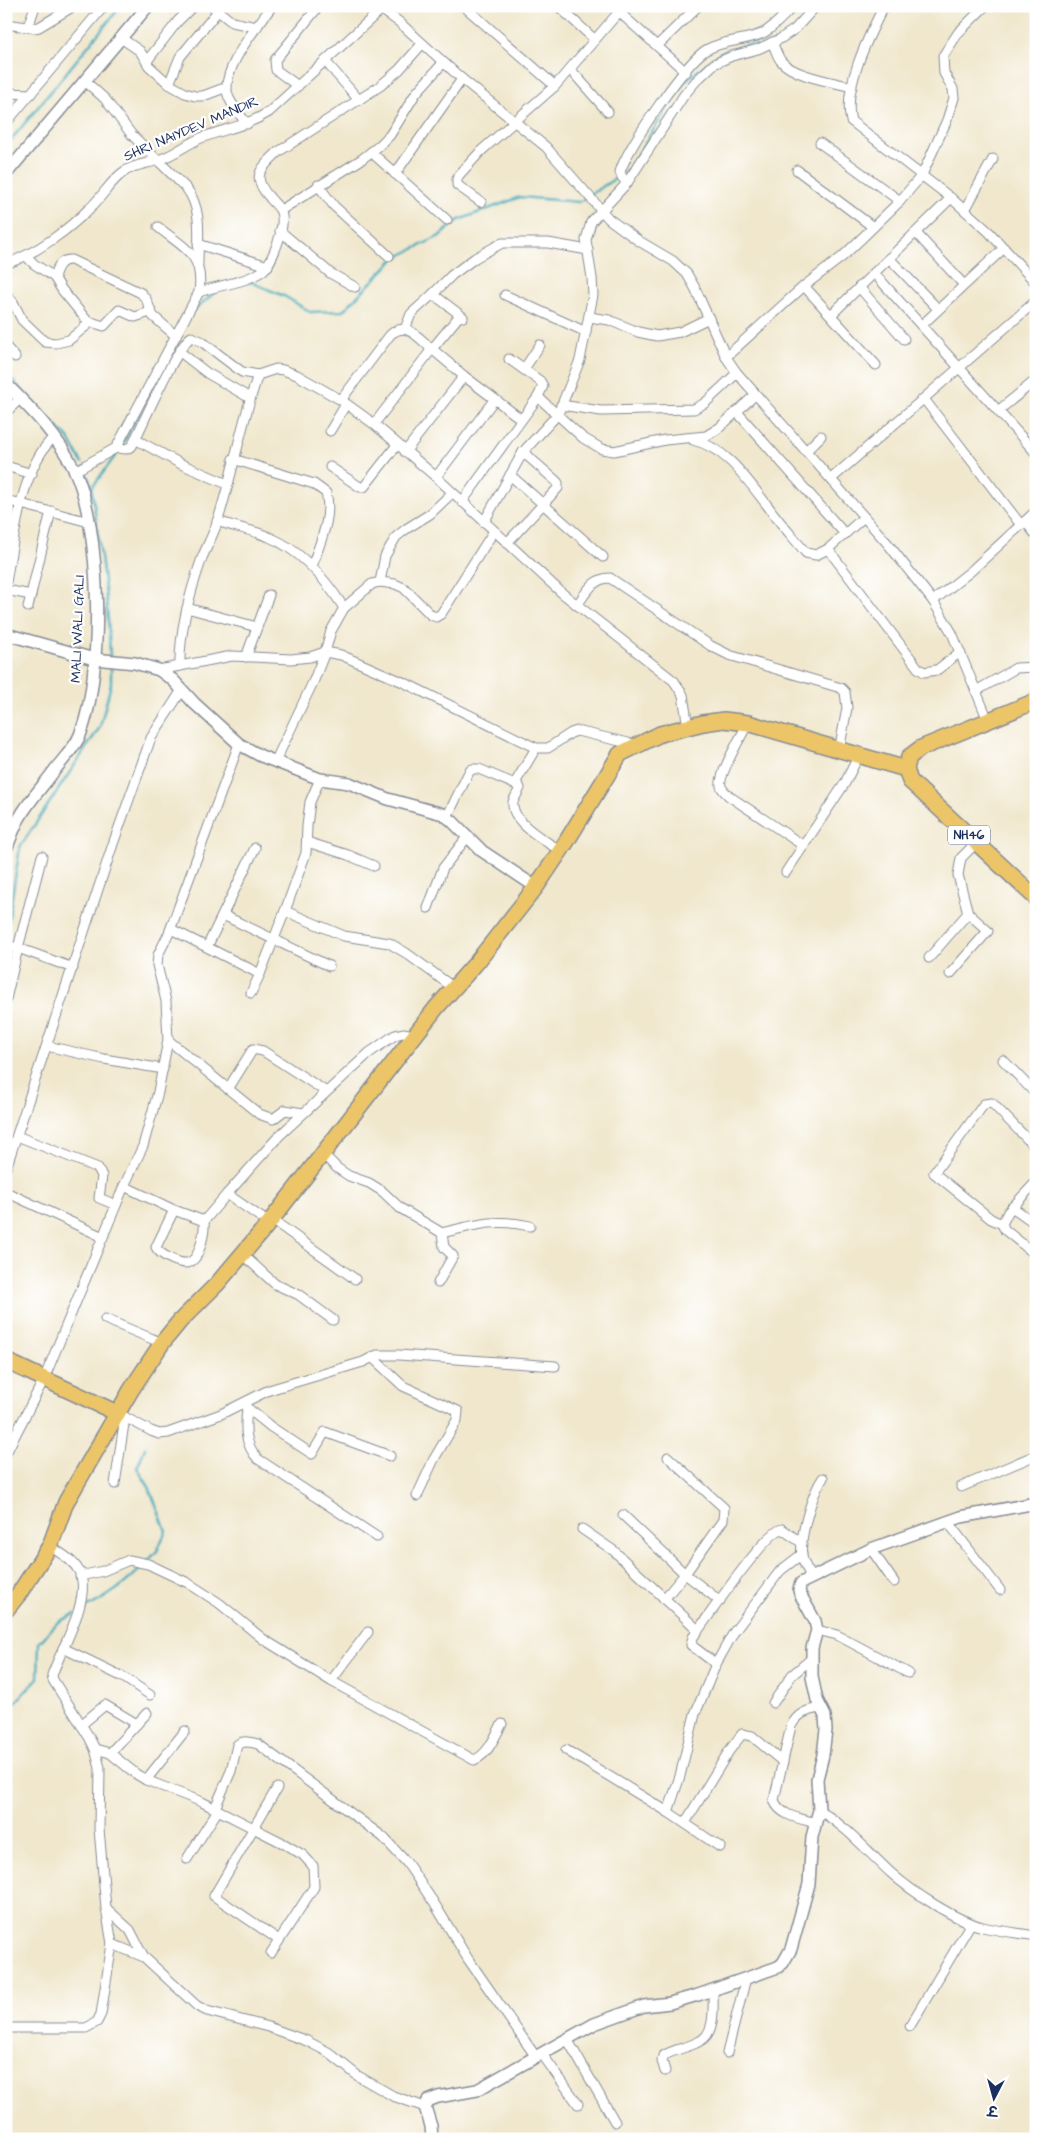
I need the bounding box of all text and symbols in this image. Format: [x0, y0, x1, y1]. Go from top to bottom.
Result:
street label: SHRI NAIYDEV MANDIR [120, 92, 262, 166]
street label: MALI WALI GALI [66, 575, 90, 683]
road number: NH46 [948, 826, 990, 844]
north arrow [970, 2072, 1020, 2122]
text: उ [985, 2099, 1000, 2121]

